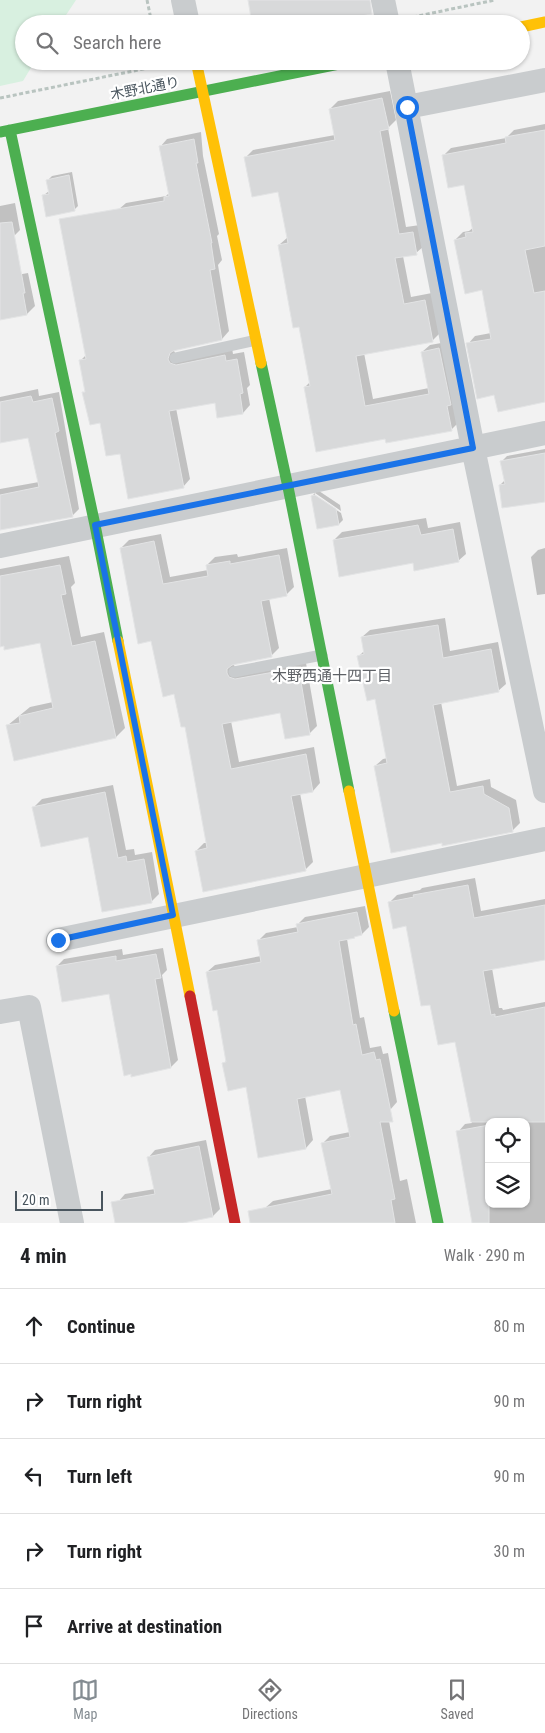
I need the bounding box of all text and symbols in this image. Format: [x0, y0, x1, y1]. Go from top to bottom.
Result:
search box [15, 15, 530, 70]
icon: search [33, 29, 61, 57]
text: Search here [73, 31, 161, 54]
street label: 木野北通り [109, 73, 181, 103]
route start [396, 96, 419, 119]
district label: 木野西通十四丁目 [272, 667, 392, 685]
route end [47, 929, 70, 952]
map controls [485, 1118, 530, 1208]
button: locate [485, 1118, 530, 1163]
button: layers [485, 1163, 530, 1208]
scale bar [15, 1188, 102, 1211]
text: 20 m [22, 1192, 50, 1208]
text: 4 min [20, 1244, 67, 1268]
text: Walk · 290 m [444, 1246, 525, 1265]
icon: ahead [20, 1312, 48, 1340]
text: Continue [67, 1315, 135, 1338]
text: 80 m [493, 1317, 525, 1336]
icon: right [20, 1387, 48, 1415]
text: Turn right [67, 1390, 142, 1413]
text: 90 m [493, 1392, 525, 1411]
icon: left [20, 1462, 48, 1490]
text: Turn left [67, 1465, 132, 1488]
text: 90 m [493, 1467, 525, 1486]
icon: right [20, 1537, 48, 1565]
text: Turn right [67, 1540, 142, 1563]
text: 30 m [493, 1542, 525, 1561]
icon: arrive [20, 1612, 48, 1640]
text: Arrive at destination [67, 1615, 222, 1638]
tab: Map [71, 1676, 99, 1722]
tab: Directions [242, 1676, 298, 1722]
tab: Saved [440, 1676, 474, 1722]

